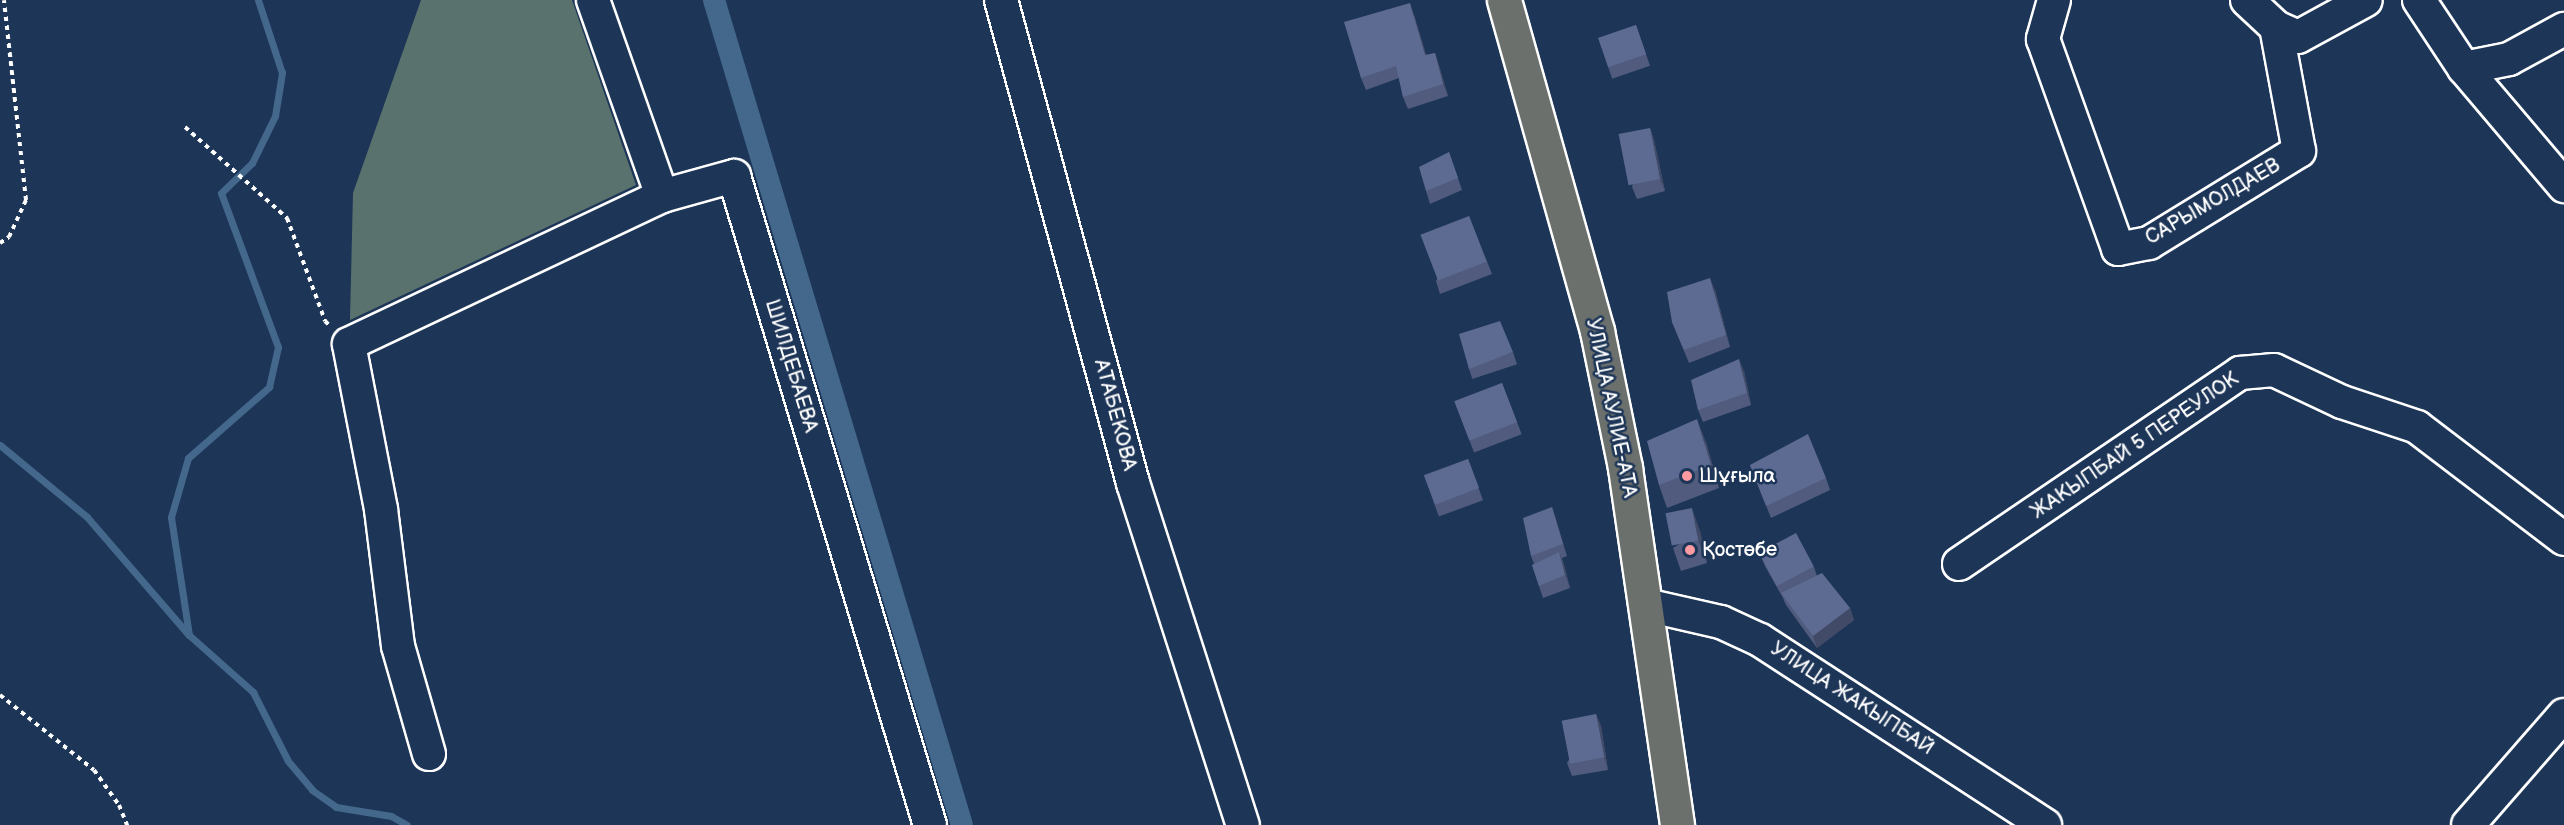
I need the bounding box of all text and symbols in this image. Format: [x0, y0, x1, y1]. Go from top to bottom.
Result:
street label: САРЫМОЛДАЕВ [2141, 154, 2285, 250]
street label: ШИЛДЕБАЕВА [759, 297, 823, 435]
street label: УЛИЦА АУЛИЕ-АТА [1580, 316, 1642, 500]
street label: АТАБЕКОВА [1089, 357, 1141, 473]
street label: ЖАКЫПБАЙ 5 ПЕРЕУЛОК [2027, 367, 2243, 525]
place label: Шұғыла [1699, 464, 1775, 488]
marker: Шұғыла [1680, 469, 1694, 483]
place label: Қостөбе [1702, 538, 1777, 562]
marker: Қостөбе [1683, 543, 1697, 557]
street label: УЛИЦА ЖАКЫПБАЙ [1766, 637, 1938, 761]

